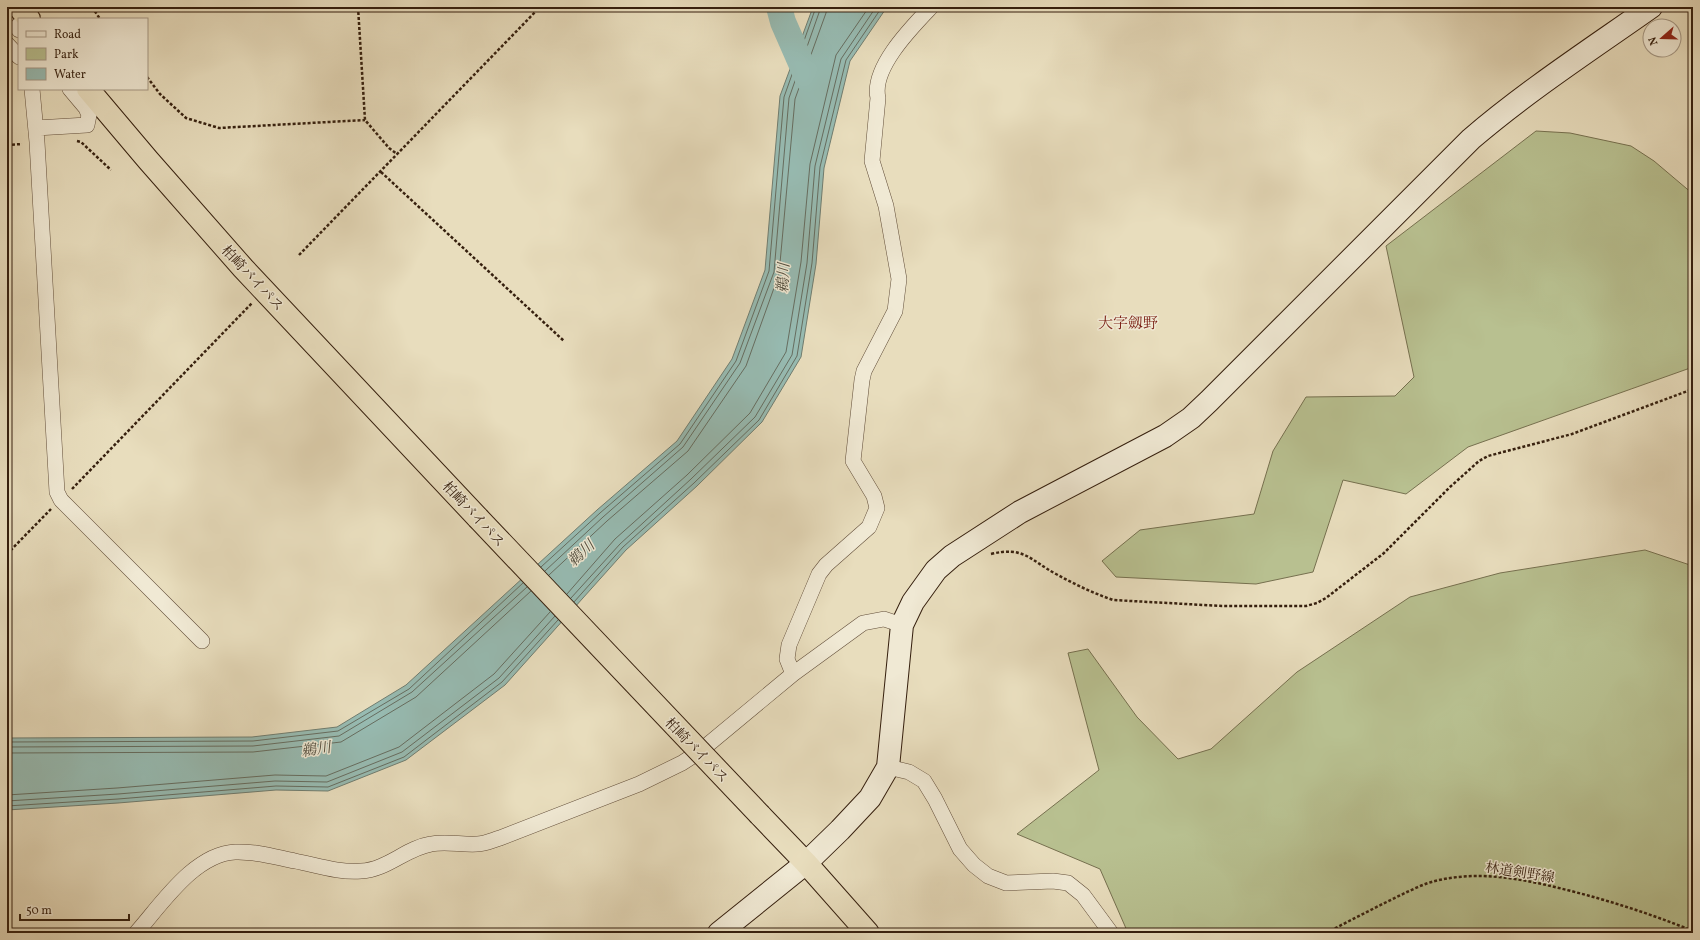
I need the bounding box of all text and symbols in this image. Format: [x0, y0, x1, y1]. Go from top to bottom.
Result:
legend [18, 18, 148, 90]
north arrow [1642, 18, 1682, 58]
text: Road [54, 27, 81, 43]
text: N [1646, 35, 1662, 47]
text: Park [54, 47, 79, 63]
text: Water [54, 67, 86, 83]
street label: 柏崎バイパス [216, 242, 287, 316]
water label: 鵜川 [773, 261, 796, 294]
district label: 大字劔野 [1098, 314, 1158, 335]
street label: 柏崎バイパス [437, 478, 508, 552]
water label: 鵜川 [564, 535, 602, 572]
street label: 柏崎バイパス [660, 714, 732, 788]
water label: 鵜川 [300, 737, 335, 763]
street label: 林道剣野線 [1484, 859, 1556, 888]
scale bar [20, 896, 129, 922]
text: 50 m [26, 903, 52, 919]

